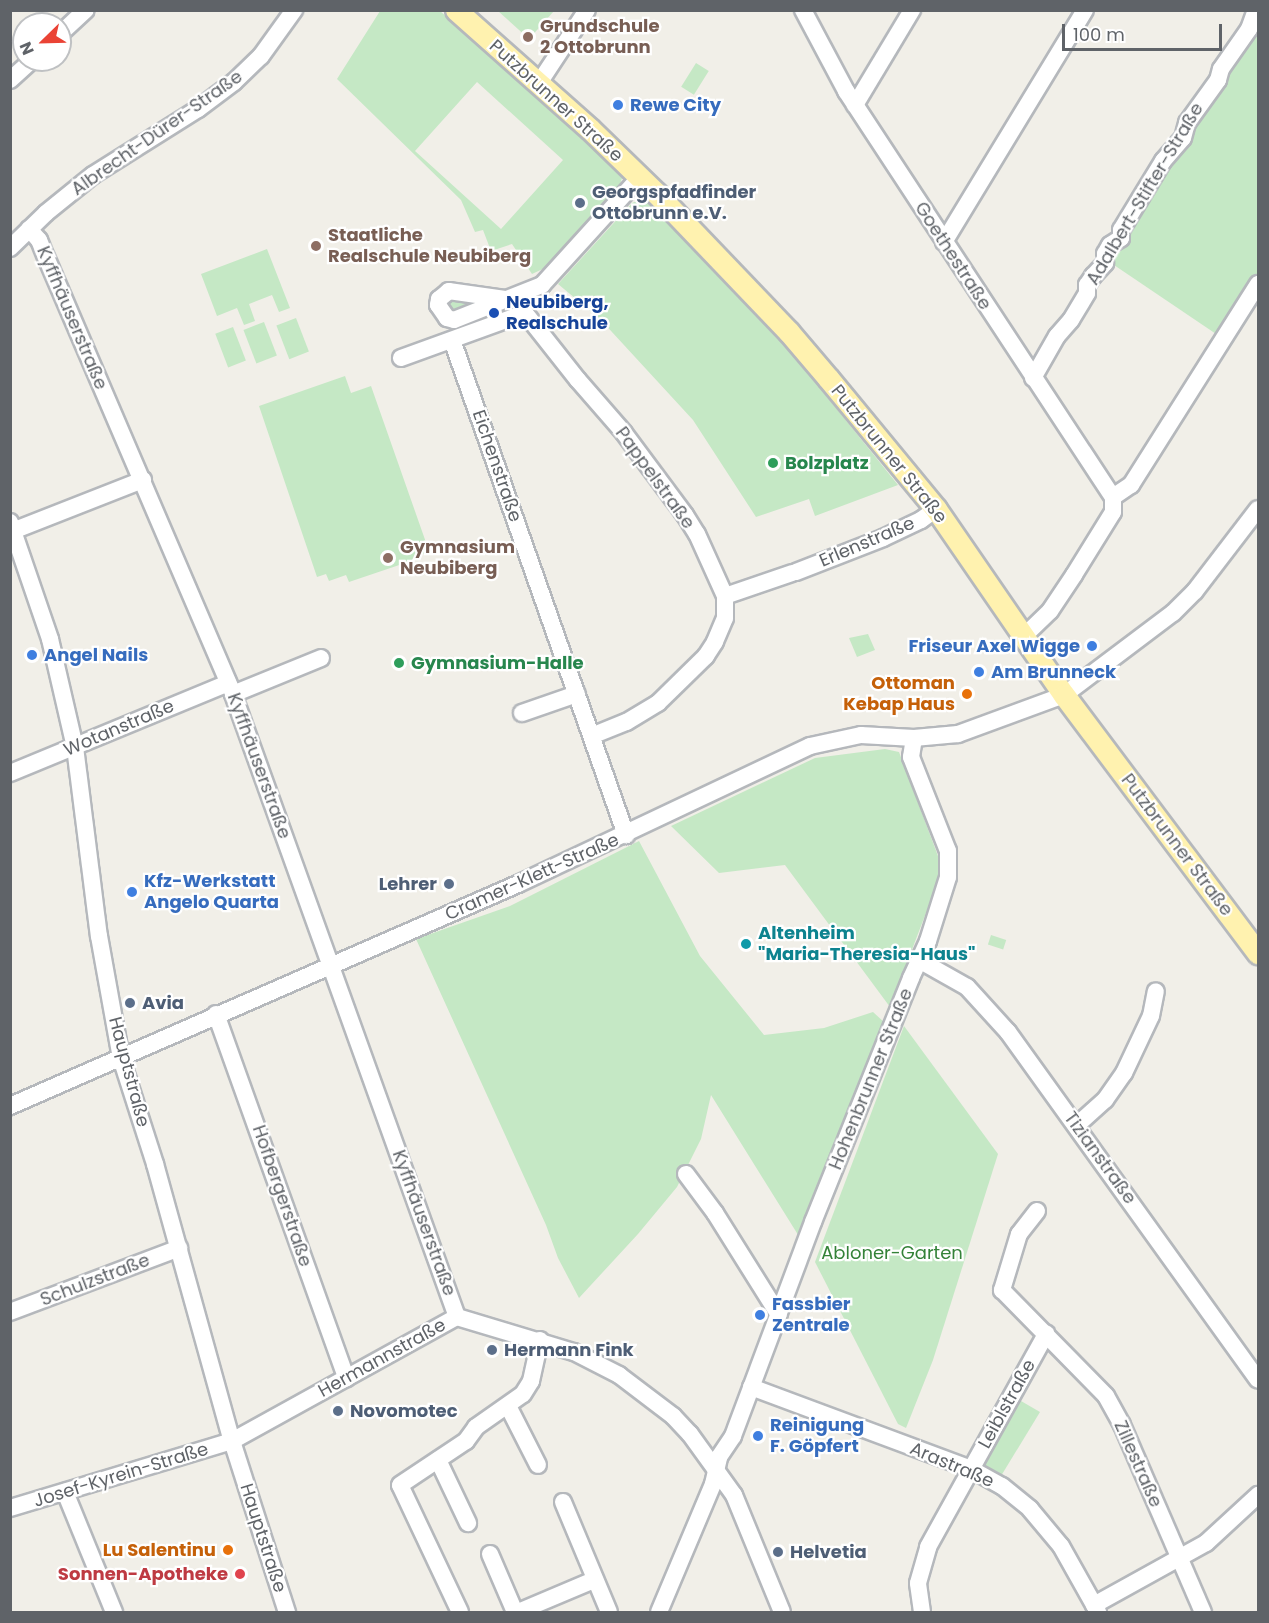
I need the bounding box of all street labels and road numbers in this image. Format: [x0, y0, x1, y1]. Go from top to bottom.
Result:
street label: Putzbrunner Straße [485, 35, 627, 167]
street label: Albrecht-Dürer-Straße [67, 66, 247, 200]
street label: Adalbert-Stifter-Straße [1082, 99, 1208, 289]
street label: Goethestraße [910, 198, 996, 314]
street label: Kyffhäuserstraße [32, 243, 112, 393]
street label: Putzbrunner Straße [826, 380, 952, 528]
street label: Eichenstraße [468, 407, 526, 525]
street label: Pappelstraße [611, 423, 699, 533]
street label: Erlenstraße [816, 512, 918, 572]
street label: Kyffhäuserstraße [223, 690, 295, 842]
street label: Wotanstraße [61, 695, 177, 761]
street label: Putzbrunner Straße [1117, 770, 1237, 920]
street label: Cramer-Klett-Straße [442, 829, 622, 925]
street label: Hohenbrunner Straße [825, 985, 917, 1173]
street label: Hauptstraße [104, 1015, 154, 1129]
street label: Tizianstraße [1059, 1108, 1141, 1208]
street label: Hofbergerstraße [248, 1122, 316, 1270]
street label: Kyffhäuserstraße [388, 1147, 460, 1299]
street label: Schulzstraße [37, 1249, 153, 1311]
street label: Hermannstraße [315, 1314, 449, 1402]
street label: Leiblstraße [974, 1356, 1040, 1452]
street label: Zillestraße [1109, 1417, 1167, 1511]
street label: Josef-Kyrein-Straße [31, 1438, 211, 1512]
street label: Arastraße [907, 1438, 997, 1492]
street label: Hauptstraße [235, 1481, 291, 1595]

